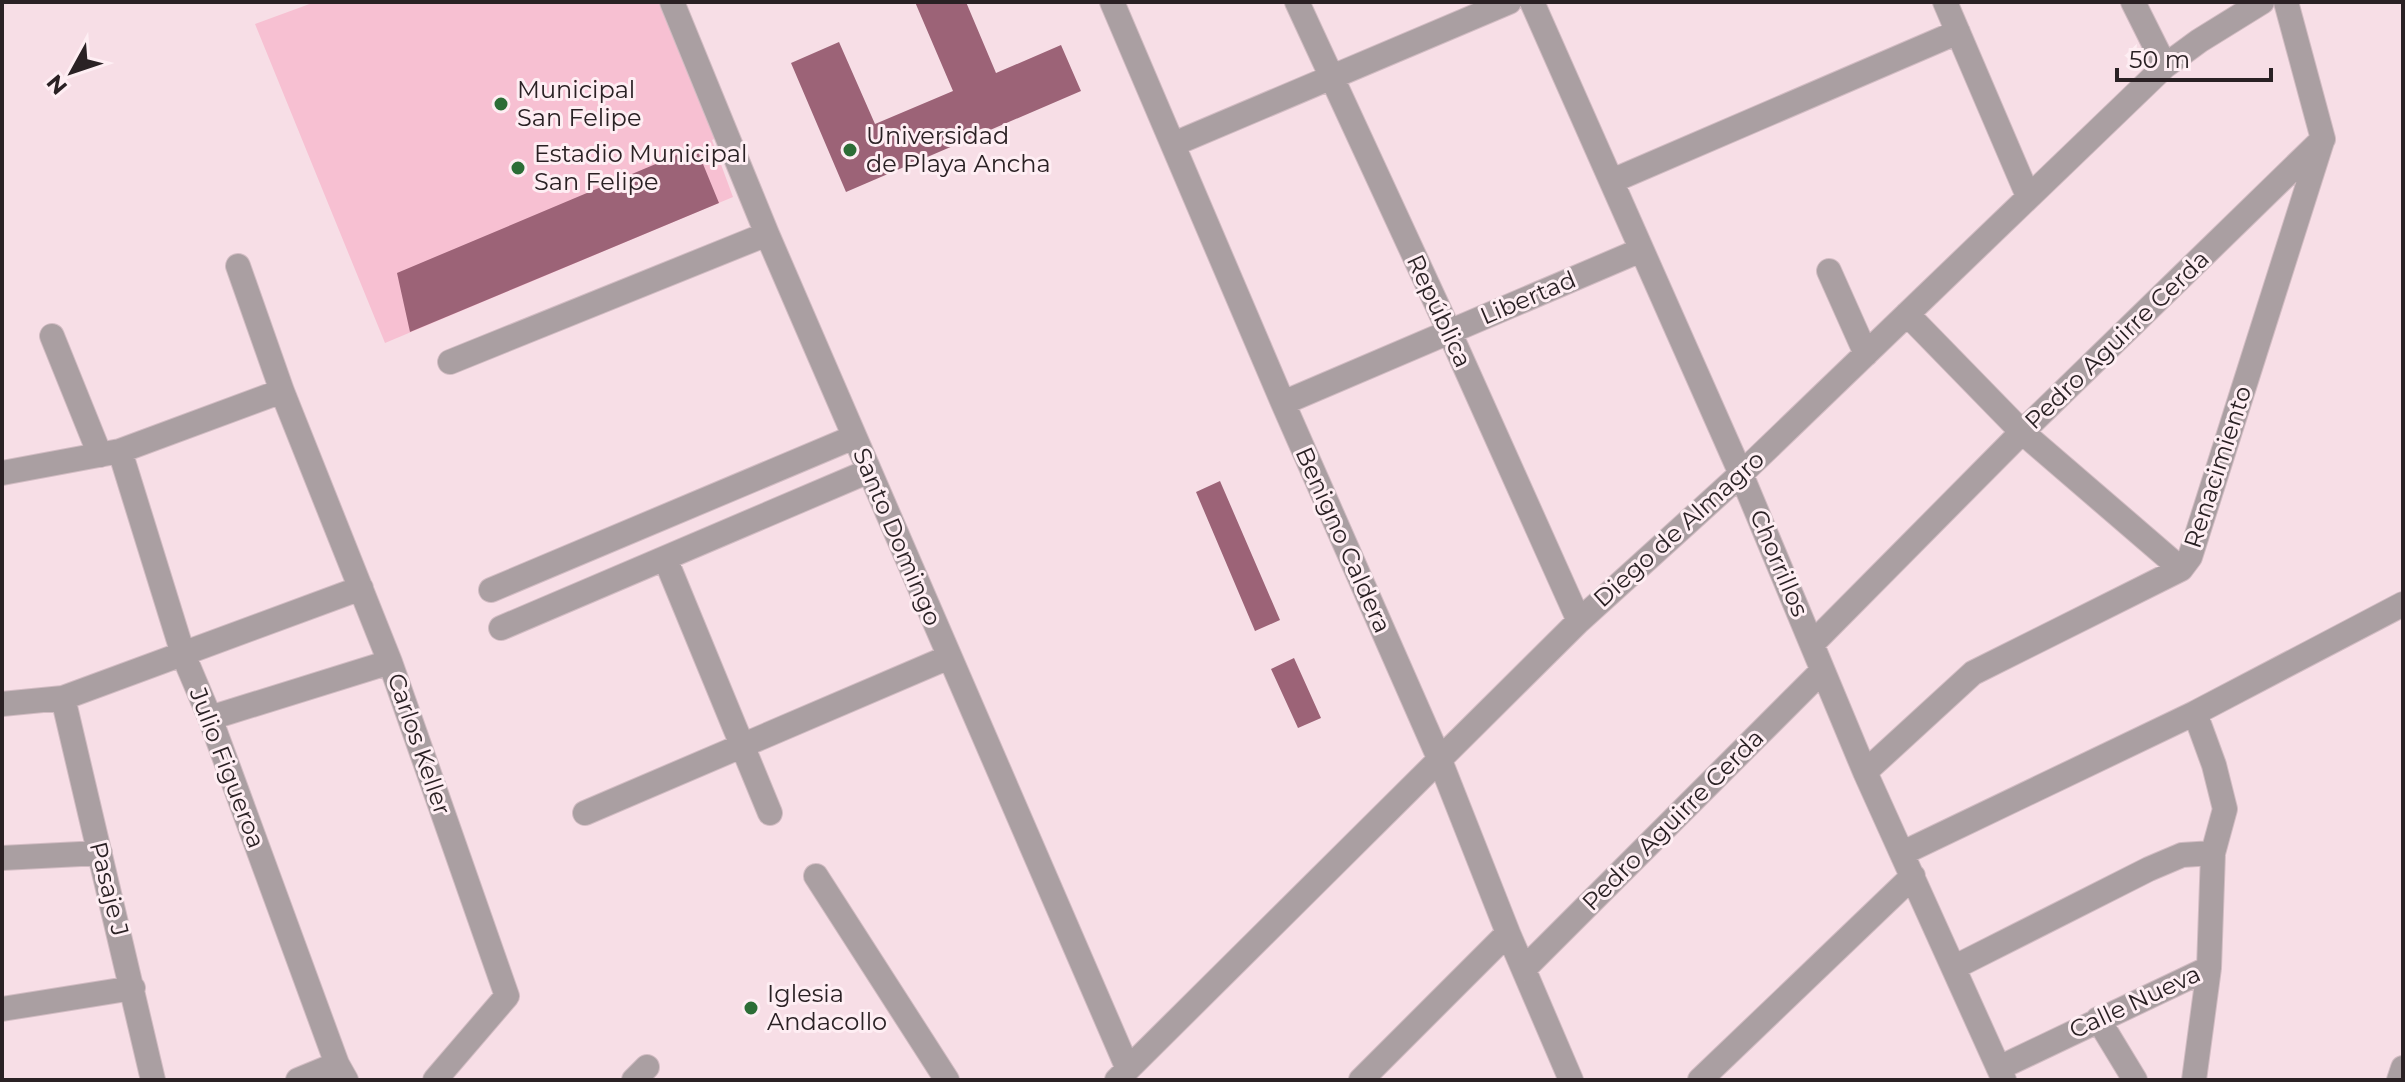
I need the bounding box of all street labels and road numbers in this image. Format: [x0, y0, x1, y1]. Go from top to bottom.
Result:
street label: Pedro Aguirre Cerda [2019, 244, 2215, 435]
street label: República [1401, 250, 1478, 372]
street label: Libertad [1476, 264, 1580, 331]
street label: Renacimiento [2178, 382, 2257, 552]
street label: Benigno Caldera [1289, 442, 1397, 637]
street label: Santo Domingo [847, 444, 948, 630]
street label: Diego de Almagro [1587, 444, 1770, 613]
street label: Chorrillos [1744, 505, 1815, 621]
street label: Carlos Keller [382, 669, 457, 819]
street label: Julio Figueroa [183, 683, 271, 852]
street label: Pedro Aguirre Cerda [1576, 723, 1769, 916]
street label: Pasaje J [84, 839, 135, 939]
street label: Calle Nueva [2065, 959, 2205, 1045]

